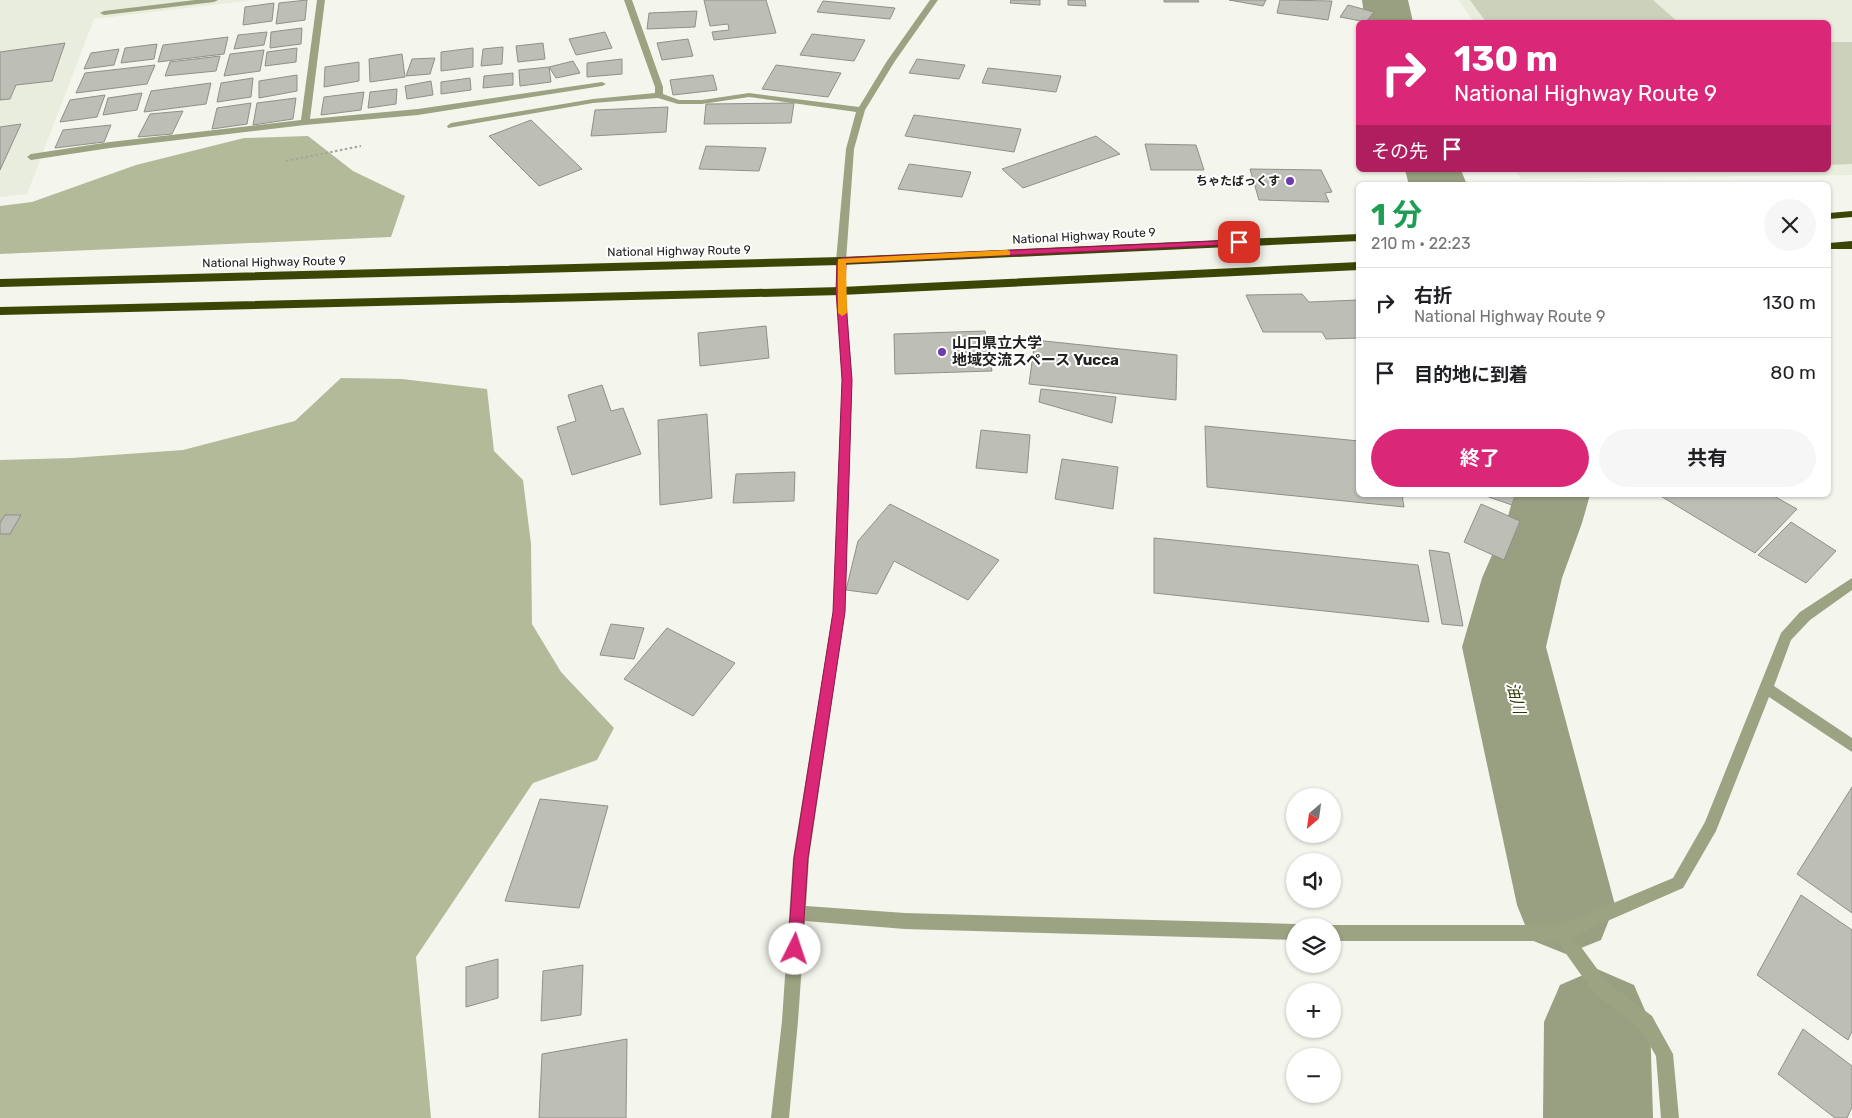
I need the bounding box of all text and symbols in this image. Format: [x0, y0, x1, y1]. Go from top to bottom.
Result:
text: 130 m [1454, 38, 1558, 80]
icon: right [1371, 40, 1436, 105]
text: National Highway Route 9 [1454, 80, 1717, 107]
icon: arrive [1438, 135, 1466, 163]
text: その先 [1371, 140, 1428, 163]
place label: ちゃたばっくす [1196, 174, 1280, 188]
marker: ちゃたばっくす [1284, 175, 1296, 187]
text: 1 分 [1371, 197, 1422, 233]
button: close [1764, 199, 1816, 251]
pin [1218, 221, 1260, 263]
street label: National Highway Route 9 [1012, 225, 1156, 247]
icon: arrive [1225, 228, 1253, 256]
text: 210 m · 22:23 [1371, 234, 1471, 253]
street label: National Highway Route 9 [607, 243, 751, 259]
street label: National Highway Route 9 [202, 254, 346, 270]
text: 右折 [1414, 284, 1452, 307]
icon: right [1371, 289, 1399, 317]
text: 130 m [1763, 291, 1816, 314]
text: National Highway Route 9 [1414, 307, 1605, 326]
place label: 山口県立大学 地域交流スペース Yucca [952, 334, 1119, 369]
marker: 山口県立大学 地域交流スペース Yucca [936, 346, 948, 358]
icon: arrive [1371, 359, 1399, 387]
text: 80 m [1770, 361, 1816, 384]
text: 目的地に到着 [1414, 363, 1528, 386]
button: 終了 [1371, 429, 1589, 487]
button: 共有 [1599, 429, 1816, 487]
water label: 油川 [1503, 680, 1530, 718]
north arrow [1286, 788, 1341, 842]
map controls [1286, 788, 1341, 1103]
button: sound [1286, 853, 1341, 908]
button: layers [1286, 918, 1341, 973]
position arrow [768, 922, 820, 974]
button: + [1286, 983, 1341, 1038]
button: − [1286, 1048, 1341, 1103]

